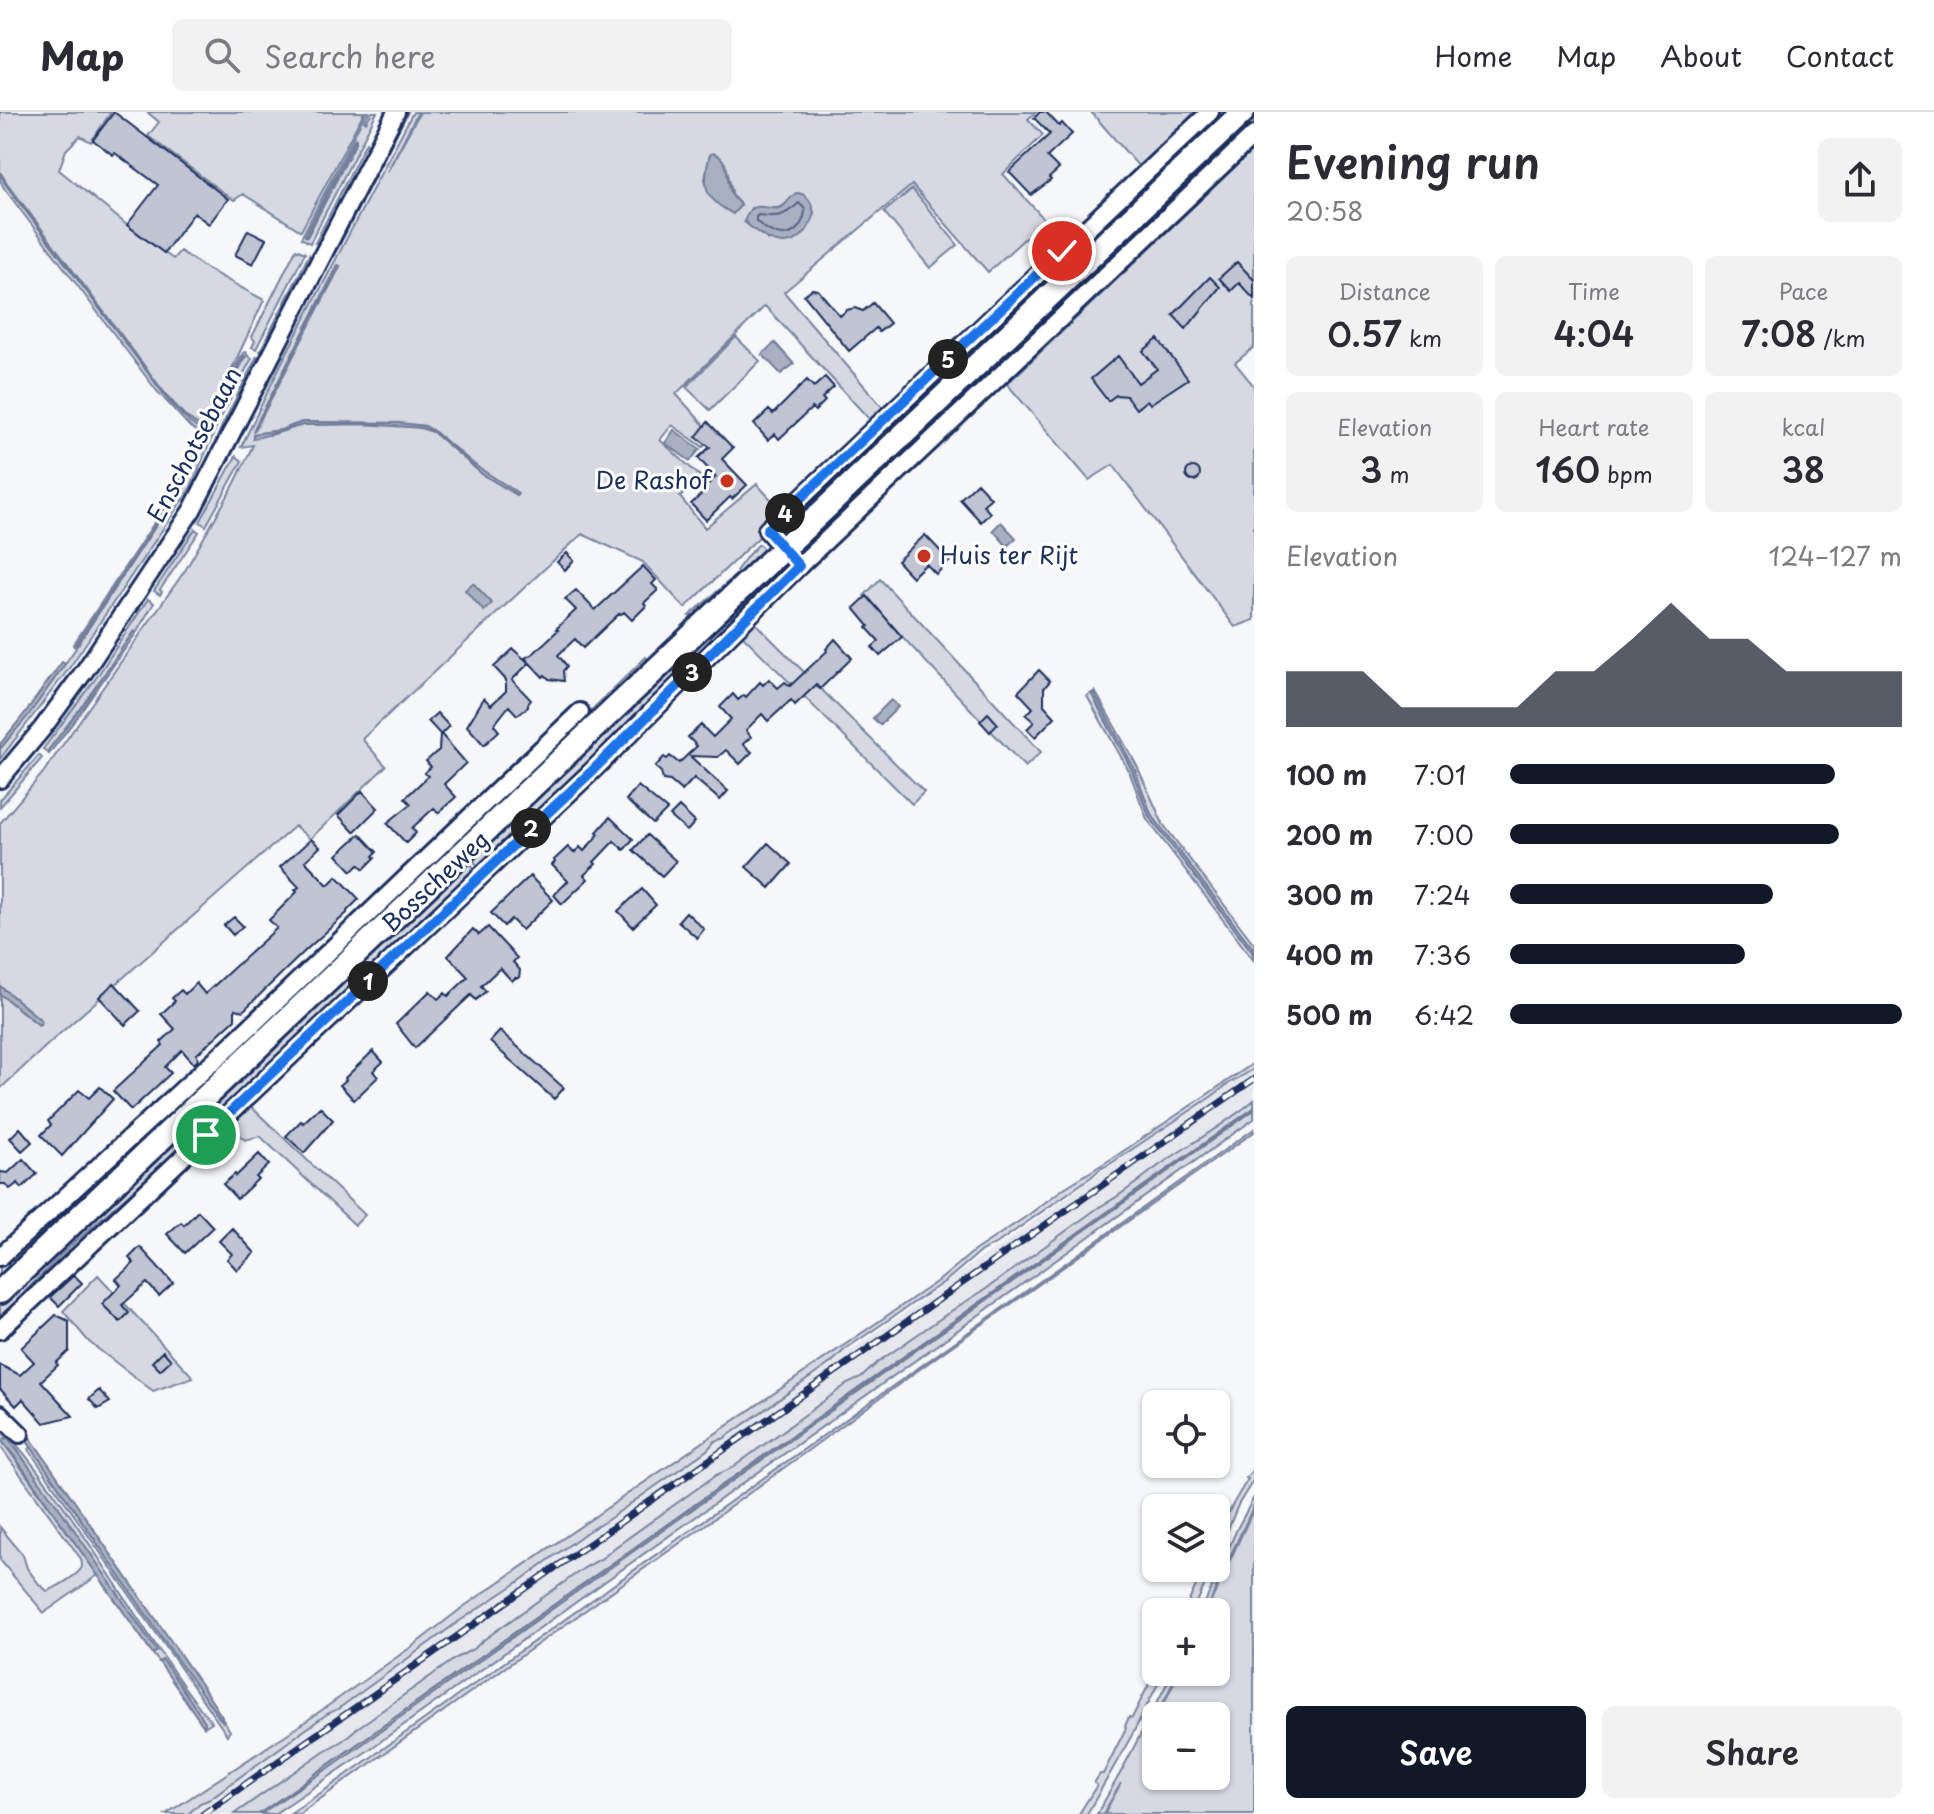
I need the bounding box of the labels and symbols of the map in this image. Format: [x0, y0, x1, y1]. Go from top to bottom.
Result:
pin [1028, 217, 1096, 285]
pin: 5 [928, 339, 968, 379]
street label: Enschotsebaan [137, 360, 249, 528]
place label: De Rashof [595, 461, 713, 497]
marker: De Rashof [718, 472, 736, 490]
pin: 4 [765, 493, 805, 533]
place label: Huis ter Rijt [940, 536, 1078, 572]
marker: Huis ter Rijt [915, 547, 933, 565]
pin: 3 [672, 652, 712, 692]
pin: 2 [511, 808, 551, 848]
street label: Bosscheweg [373, 821, 497, 940]
pin: 1 [348, 961, 388, 1001]
pin [172, 1101, 240, 1169]

